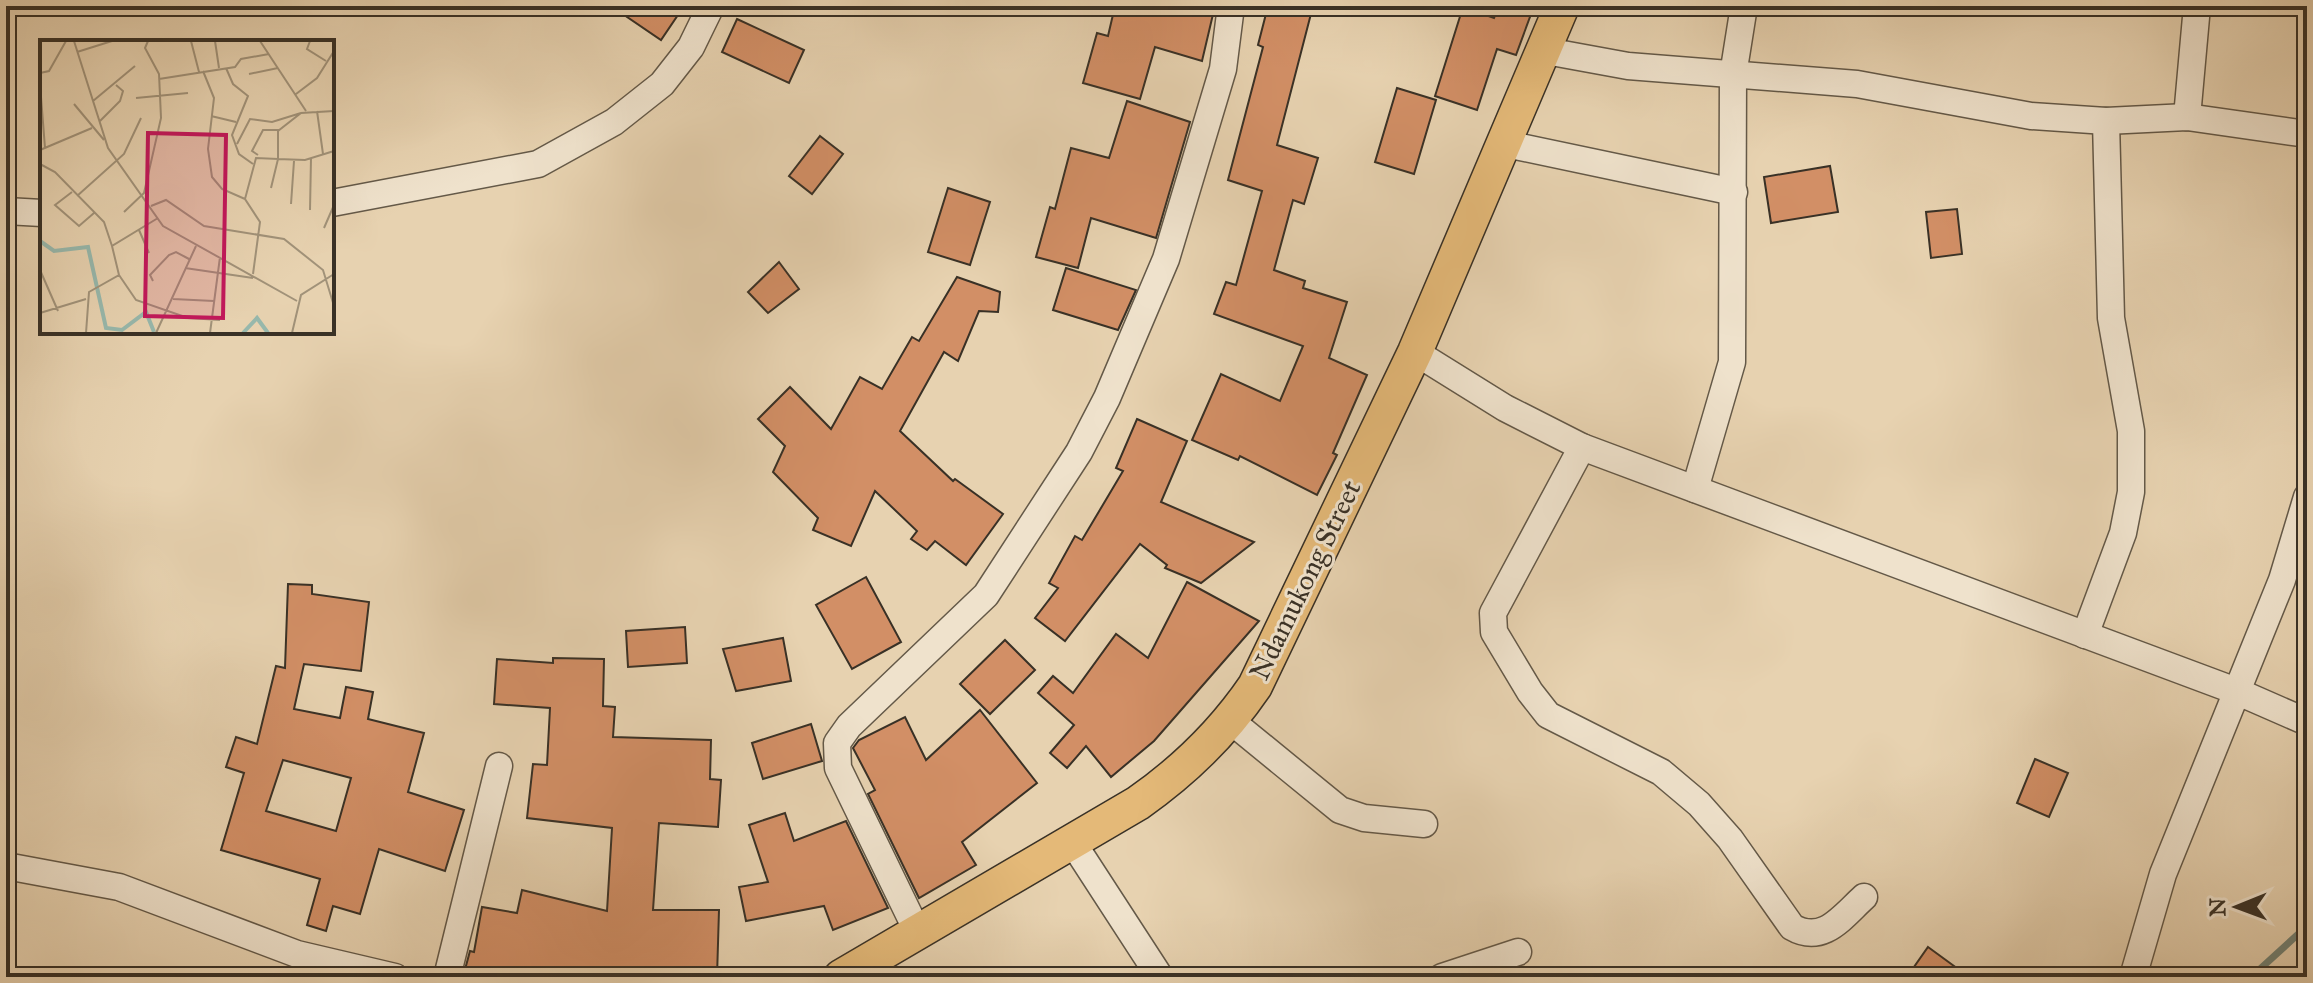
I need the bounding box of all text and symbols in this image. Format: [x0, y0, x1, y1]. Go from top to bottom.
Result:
inset map [40, 40, 334, 334]
street label: Ndamukong Street [1241, 474, 1369, 686]
north arrow [2197, 867, 2277, 947]
text: N [2204, 897, 2231, 917]

